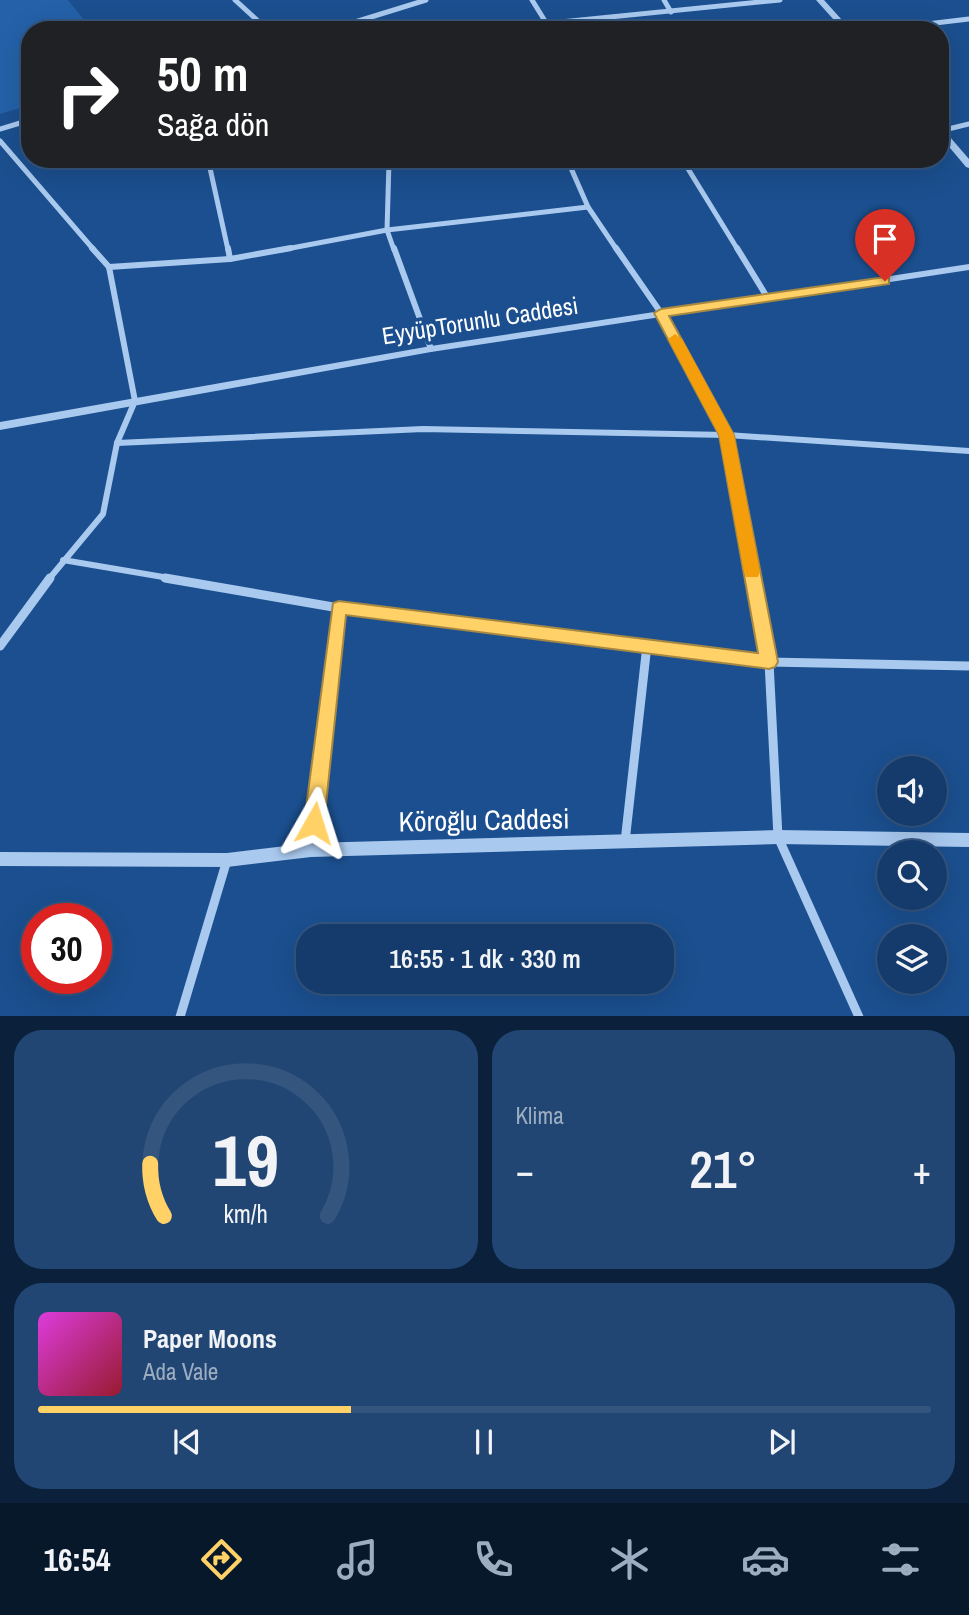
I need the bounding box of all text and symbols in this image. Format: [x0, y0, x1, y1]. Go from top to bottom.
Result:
text: 50 m [157, 40, 249, 106]
icon: right [42, 49, 133, 140]
text: Sağa dön [157, 103, 269, 146]
pin [855, 209, 915, 281]
icon: arrive [866, 220, 904, 258]
street label: EyyüpTorunlu Caddesi [380, 289, 580, 351]
map controls [877, 756, 947, 994]
button: sound [877, 756, 947, 826]
position arrow [277, 786, 351, 860]
street label: Köroğlu Caddesi [398, 800, 570, 840]
button: search [877, 840, 947, 910]
speed limit sign: 30 [21, 903, 112, 994]
button: layers [877, 924, 947, 994]
text: 16:55 · 1 dk · 330 m [389, 941, 581, 976]
text: Klima [516, 1100, 564, 1131]
text: 19 [213, 1111, 279, 1209]
text: 21° [689, 1134, 757, 1204]
text: − [516, 1145, 534, 1196]
text: + [913, 1145, 931, 1196]
text: km/h [224, 1196, 268, 1230]
text: Paper Moons [143, 1321, 277, 1356]
text: Ada Vale [143, 1356, 218, 1387]
icon: previous [168, 1423, 206, 1461]
icon: pause [465, 1423, 503, 1461]
icon: next [763, 1423, 801, 1461]
icon: directions [197, 1535, 246, 1584]
icon: music [333, 1535, 382, 1584]
icon: phone [469, 1535, 518, 1584]
icon: climate [605, 1535, 654, 1584]
icon: car [741, 1535, 790, 1584]
icon: filters [876, 1535, 925, 1584]
text: 16:54 [43, 1538, 111, 1581]

